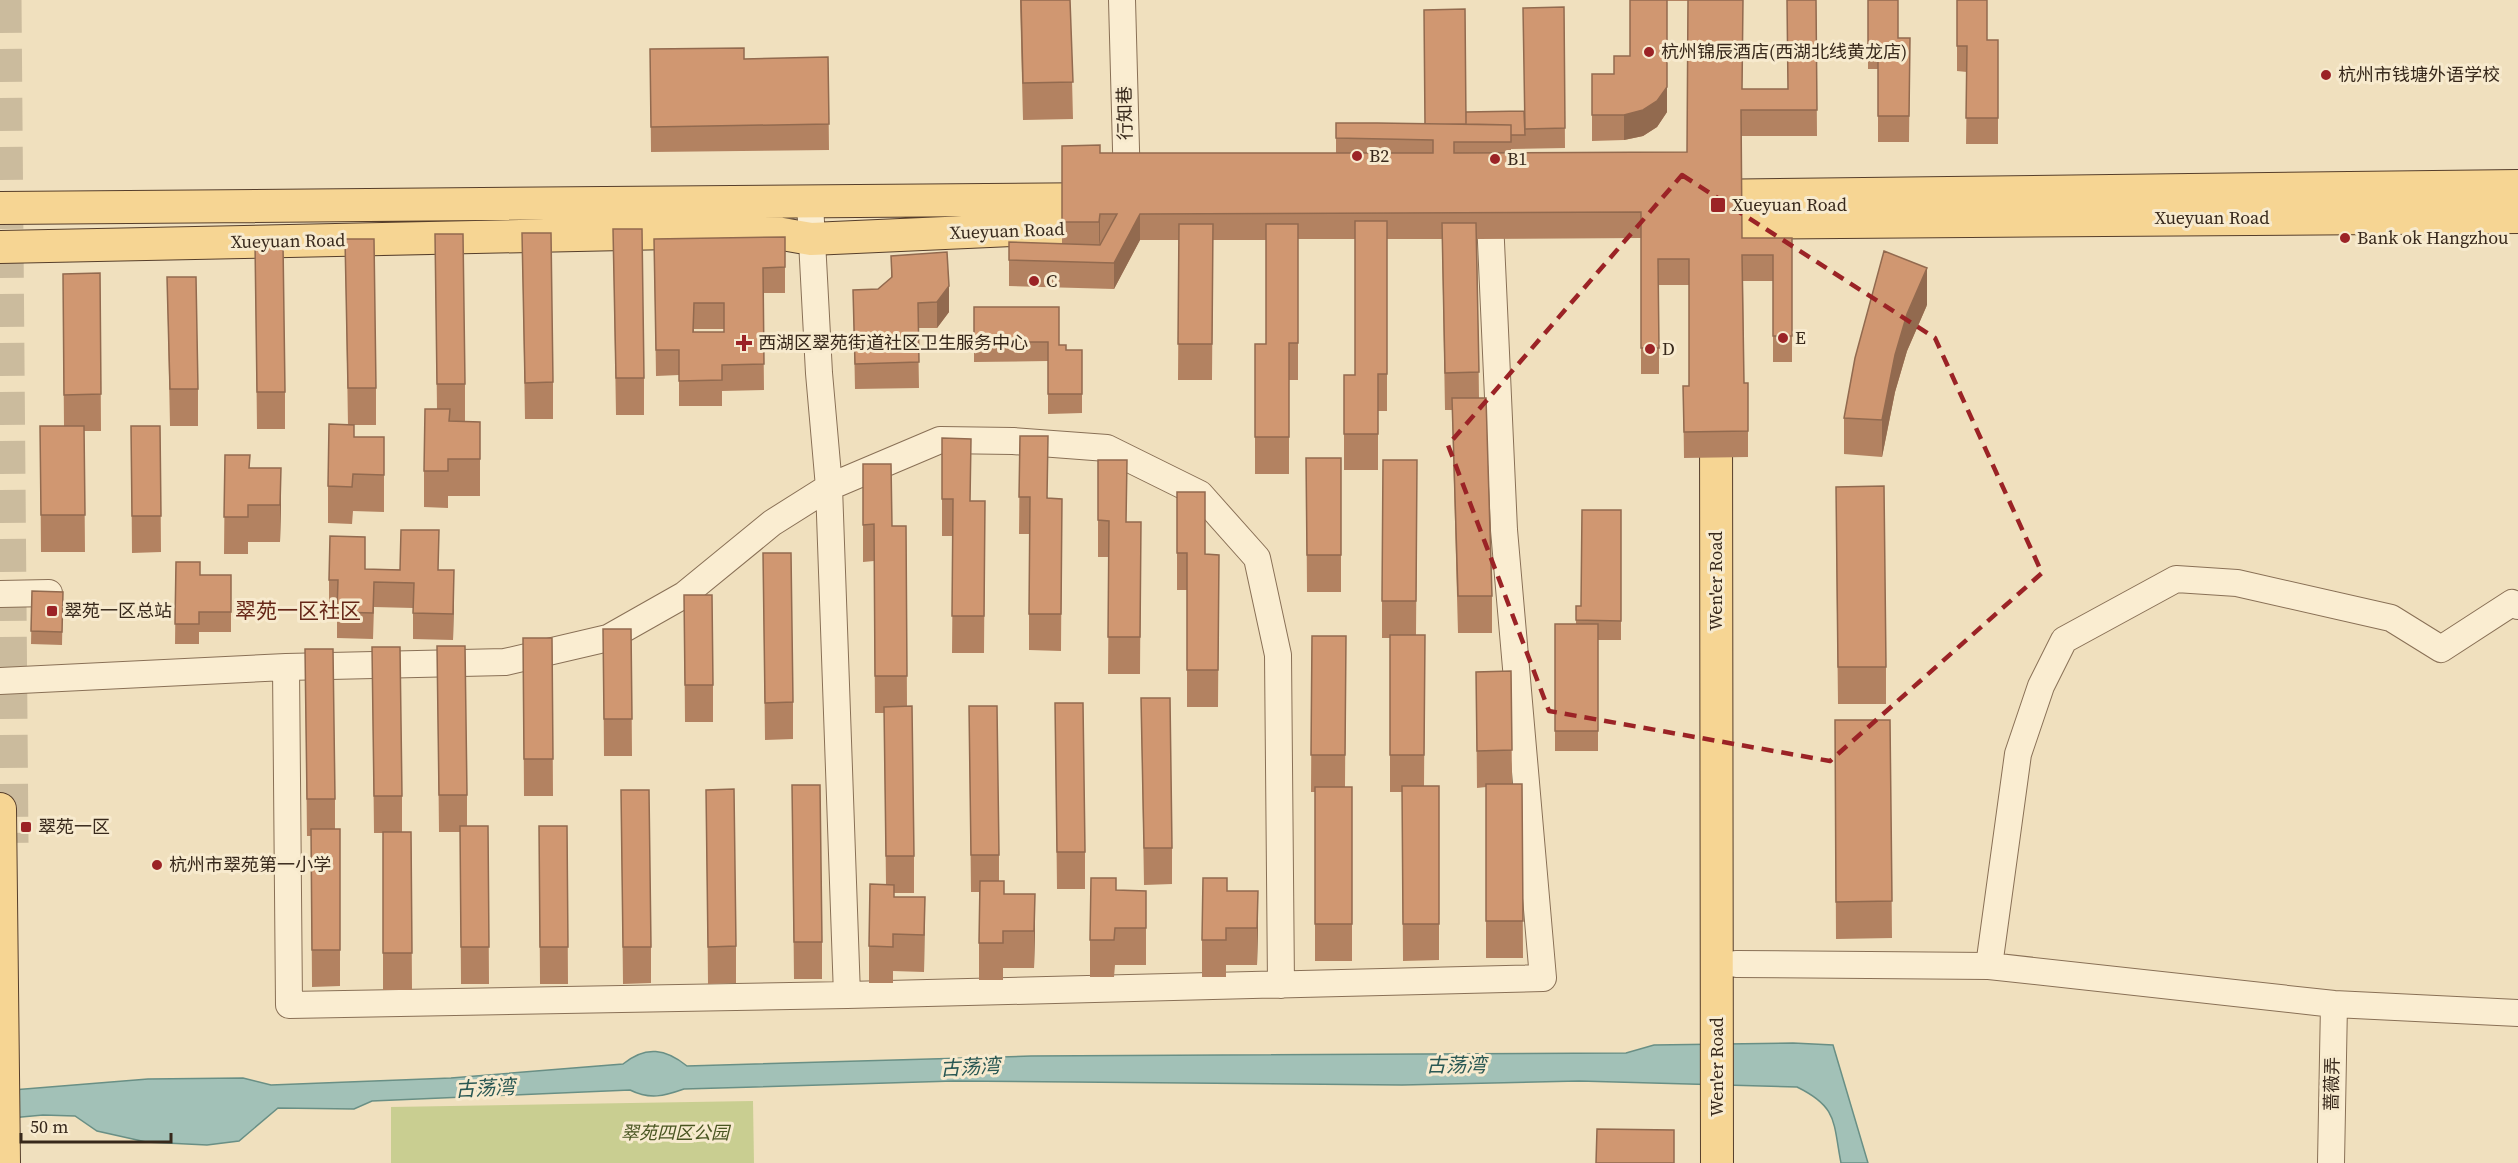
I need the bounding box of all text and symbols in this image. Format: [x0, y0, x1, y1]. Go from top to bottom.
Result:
place label: 杭州锦辰酒店(西湖北线黄龙店) [1661, 39, 1907, 64]
marker: 杭州锦辰酒店(西湖北线黄龙店) [1642, 45, 1656, 59]
place label: 杭州市钱塘外语学校 [2338, 62, 2500, 87]
marker: 杭州市钱塘外语学校 [2319, 68, 2333, 82]
street label: 行知巷 [1112, 86, 1137, 140]
place label: B2 [1369, 143, 1389, 168]
place label: B1 [1507, 146, 1527, 171]
marker: B2 [1350, 149, 1364, 163]
marker: B1 [1488, 152, 1502, 166]
place label: Xueyuan Road [1732, 192, 1847, 217]
marker: Xueyuan Road [1709, 196, 1727, 214]
street label: Xueyuan Road [2155, 205, 2269, 230]
street label: Xueyuan Road [949, 216, 1065, 245]
place label: Bank ok Hangzhou [2357, 225, 2508, 250]
street label: Xueyuan Road [230, 227, 346, 254]
marker: Bank ok Hangzhou [2338, 231, 2352, 245]
place label: C [1046, 268, 1057, 293]
marker: C [1027, 274, 1041, 288]
place label: E [1795, 325, 1806, 350]
place label: 西湖区翠苑街道社区卫生服务中心 [758, 330, 1028, 355]
marker: E [1776, 331, 1790, 345]
marker: 西湖区翠苑街道社区卫生服务中心 [735, 334, 753, 352]
place label: D [1662, 336, 1675, 361]
marker: D [1643, 342, 1657, 356]
street label: Wen'er Road [1703, 531, 1728, 631]
district label: 翠苑一区社区 [235, 596, 361, 625]
place label: 翠苑一区总站 [64, 598, 172, 623]
marker: 翠苑一区总站 [45, 604, 59, 618]
place label: 翠苑一区 [38, 814, 110, 839]
marker: 翠苑一区 [19, 820, 33, 834]
place label: 杭州市翠苑第一小学 [169, 852, 331, 877]
marker: 杭州市翠苑第一小学 [150, 858, 164, 872]
street label: Wen'er Road [1704, 1017, 1729, 1117]
water label: 古荡湾 [939, 1051, 1004, 1083]
water label: 古荡湾 [1426, 1051, 1489, 1079]
street label: 蔷薇弄 [2319, 1057, 2344, 1111]
water label: 古荡湾 [454, 1072, 519, 1104]
scale bar [21, 1106, 171, 1144]
text: 50 m [30, 1114, 68, 1139]
park label: 翠苑四区公园 [621, 1120, 732, 1145]

